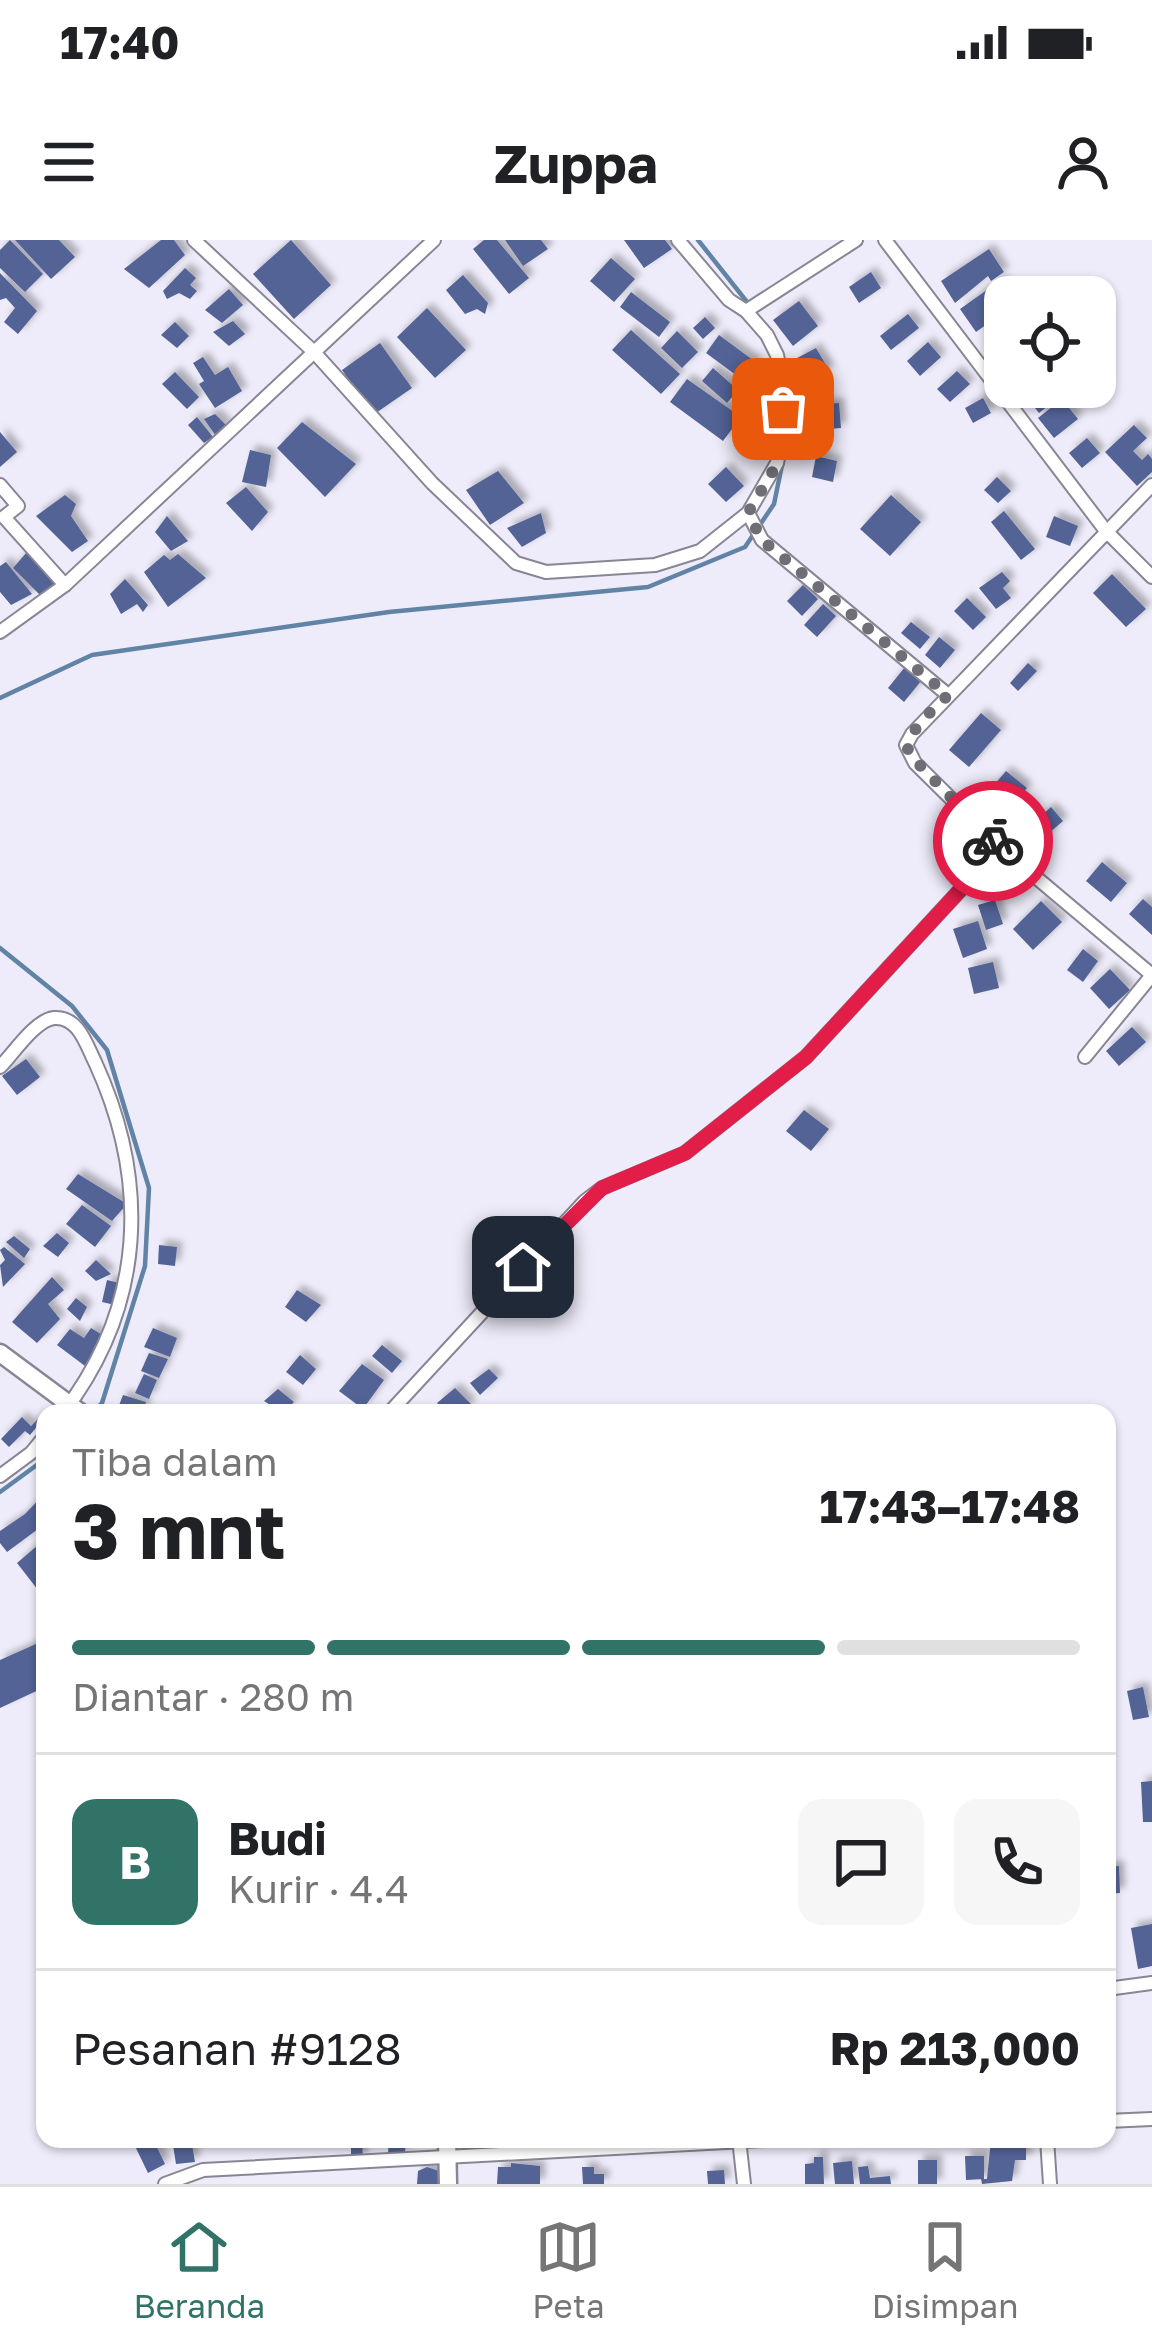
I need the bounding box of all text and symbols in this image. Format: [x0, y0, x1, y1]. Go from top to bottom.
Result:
text: 17:40 [60, 15, 179, 69]
icon: menu [36, 129, 102, 195]
icon: person [1050, 129, 1116, 195]
text: Zuppa [494, 130, 658, 195]
map controls [984, 276, 1116, 408]
button: locate [984, 276, 1116, 408]
pin [732, 358, 834, 460]
icon: bag [750, 376, 816, 442]
courier [933, 781, 1053, 901]
icon: bike [960, 808, 1026, 874]
pin [472, 1216, 574, 1318]
icon: home [490, 1234, 556, 1300]
text: Tiba dalam [72, 1438, 277, 1485]
text: 17:43–17:48 [819, 1479, 1080, 1533]
text: 3 mnt [72, 1483, 286, 1576]
text: Diantar · 280 m [72, 1673, 354, 1720]
button: chat [798, 1799, 924, 1925]
button: phone [954, 1799, 1080, 1925]
text: Budi [228, 1811, 327, 1865]
text: B [119, 1835, 151, 1889]
text: Kurir · 4.4 [228, 1865, 409, 1912]
text: Pesanan #9128 [72, 2021, 402, 2075]
text: Rp 213,000 [830, 2021, 1080, 2075]
tab: Beranda [134, 2214, 265, 2325]
tab: Peta [532, 2214, 605, 2325]
tab: Disimpan [872, 2214, 1018, 2325]

